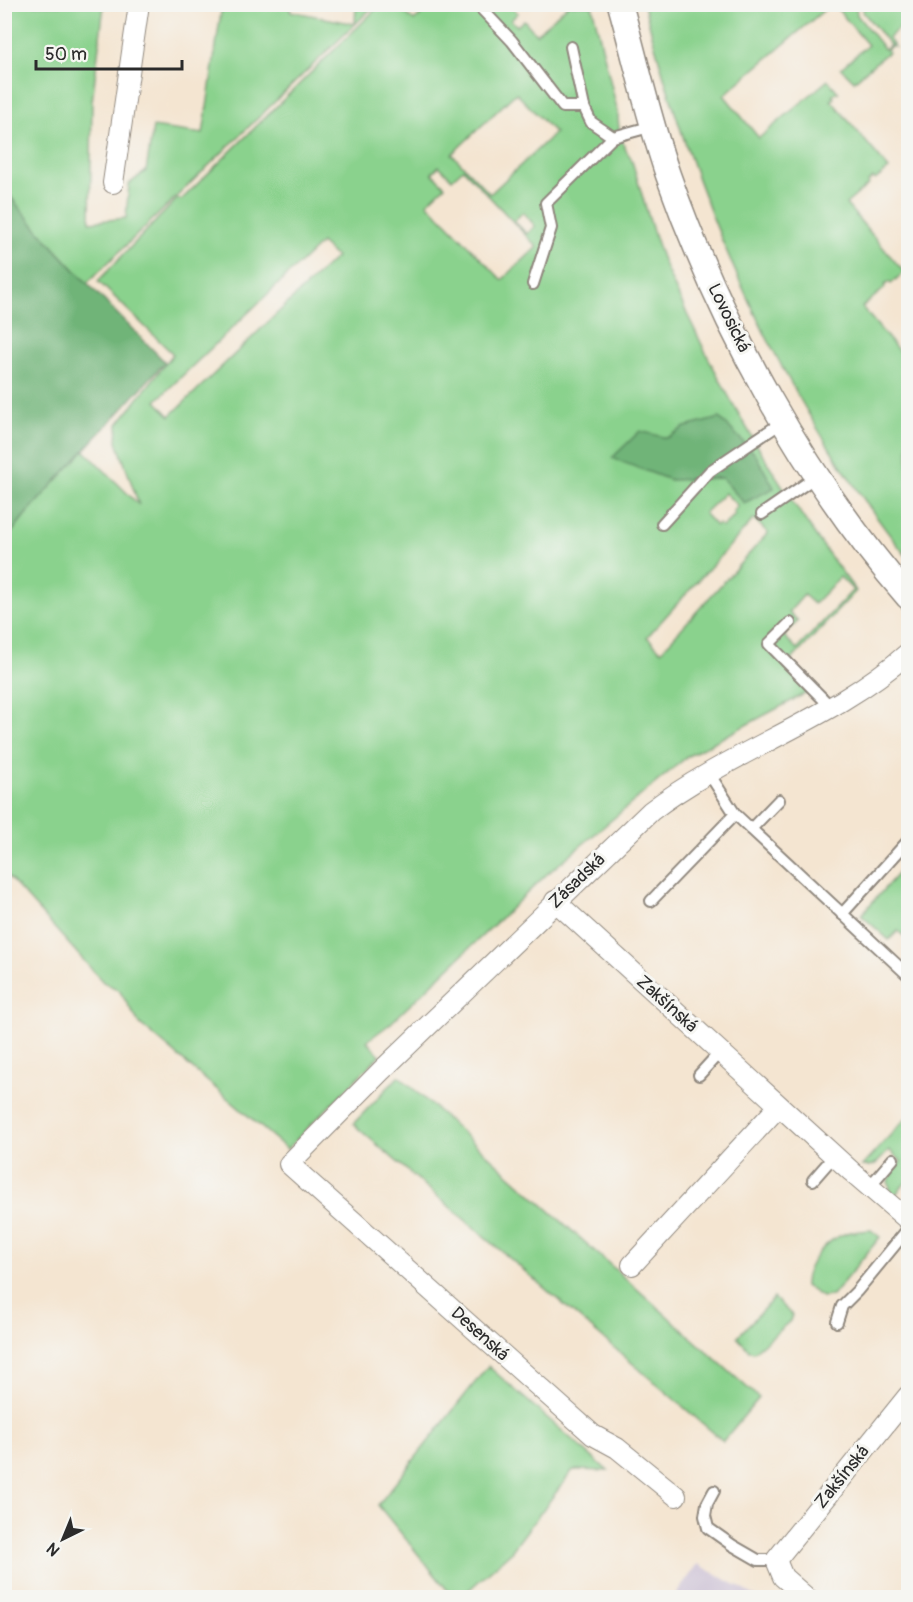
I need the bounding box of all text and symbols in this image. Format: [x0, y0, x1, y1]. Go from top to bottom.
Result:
scale bar [36, 33, 182, 71]
text: 50 m [45, 43, 87, 66]
street label: Lovosická [702, 280, 756, 356]
street label: Zásadská [544, 848, 610, 914]
street label: Zakšínská [631, 970, 703, 1038]
street label: Desenská [446, 1302, 514, 1366]
street label: Zakšínská [809, 1441, 875, 1513]
north arrow [33, 1509, 93, 1569]
text: N [43, 1538, 64, 1560]

